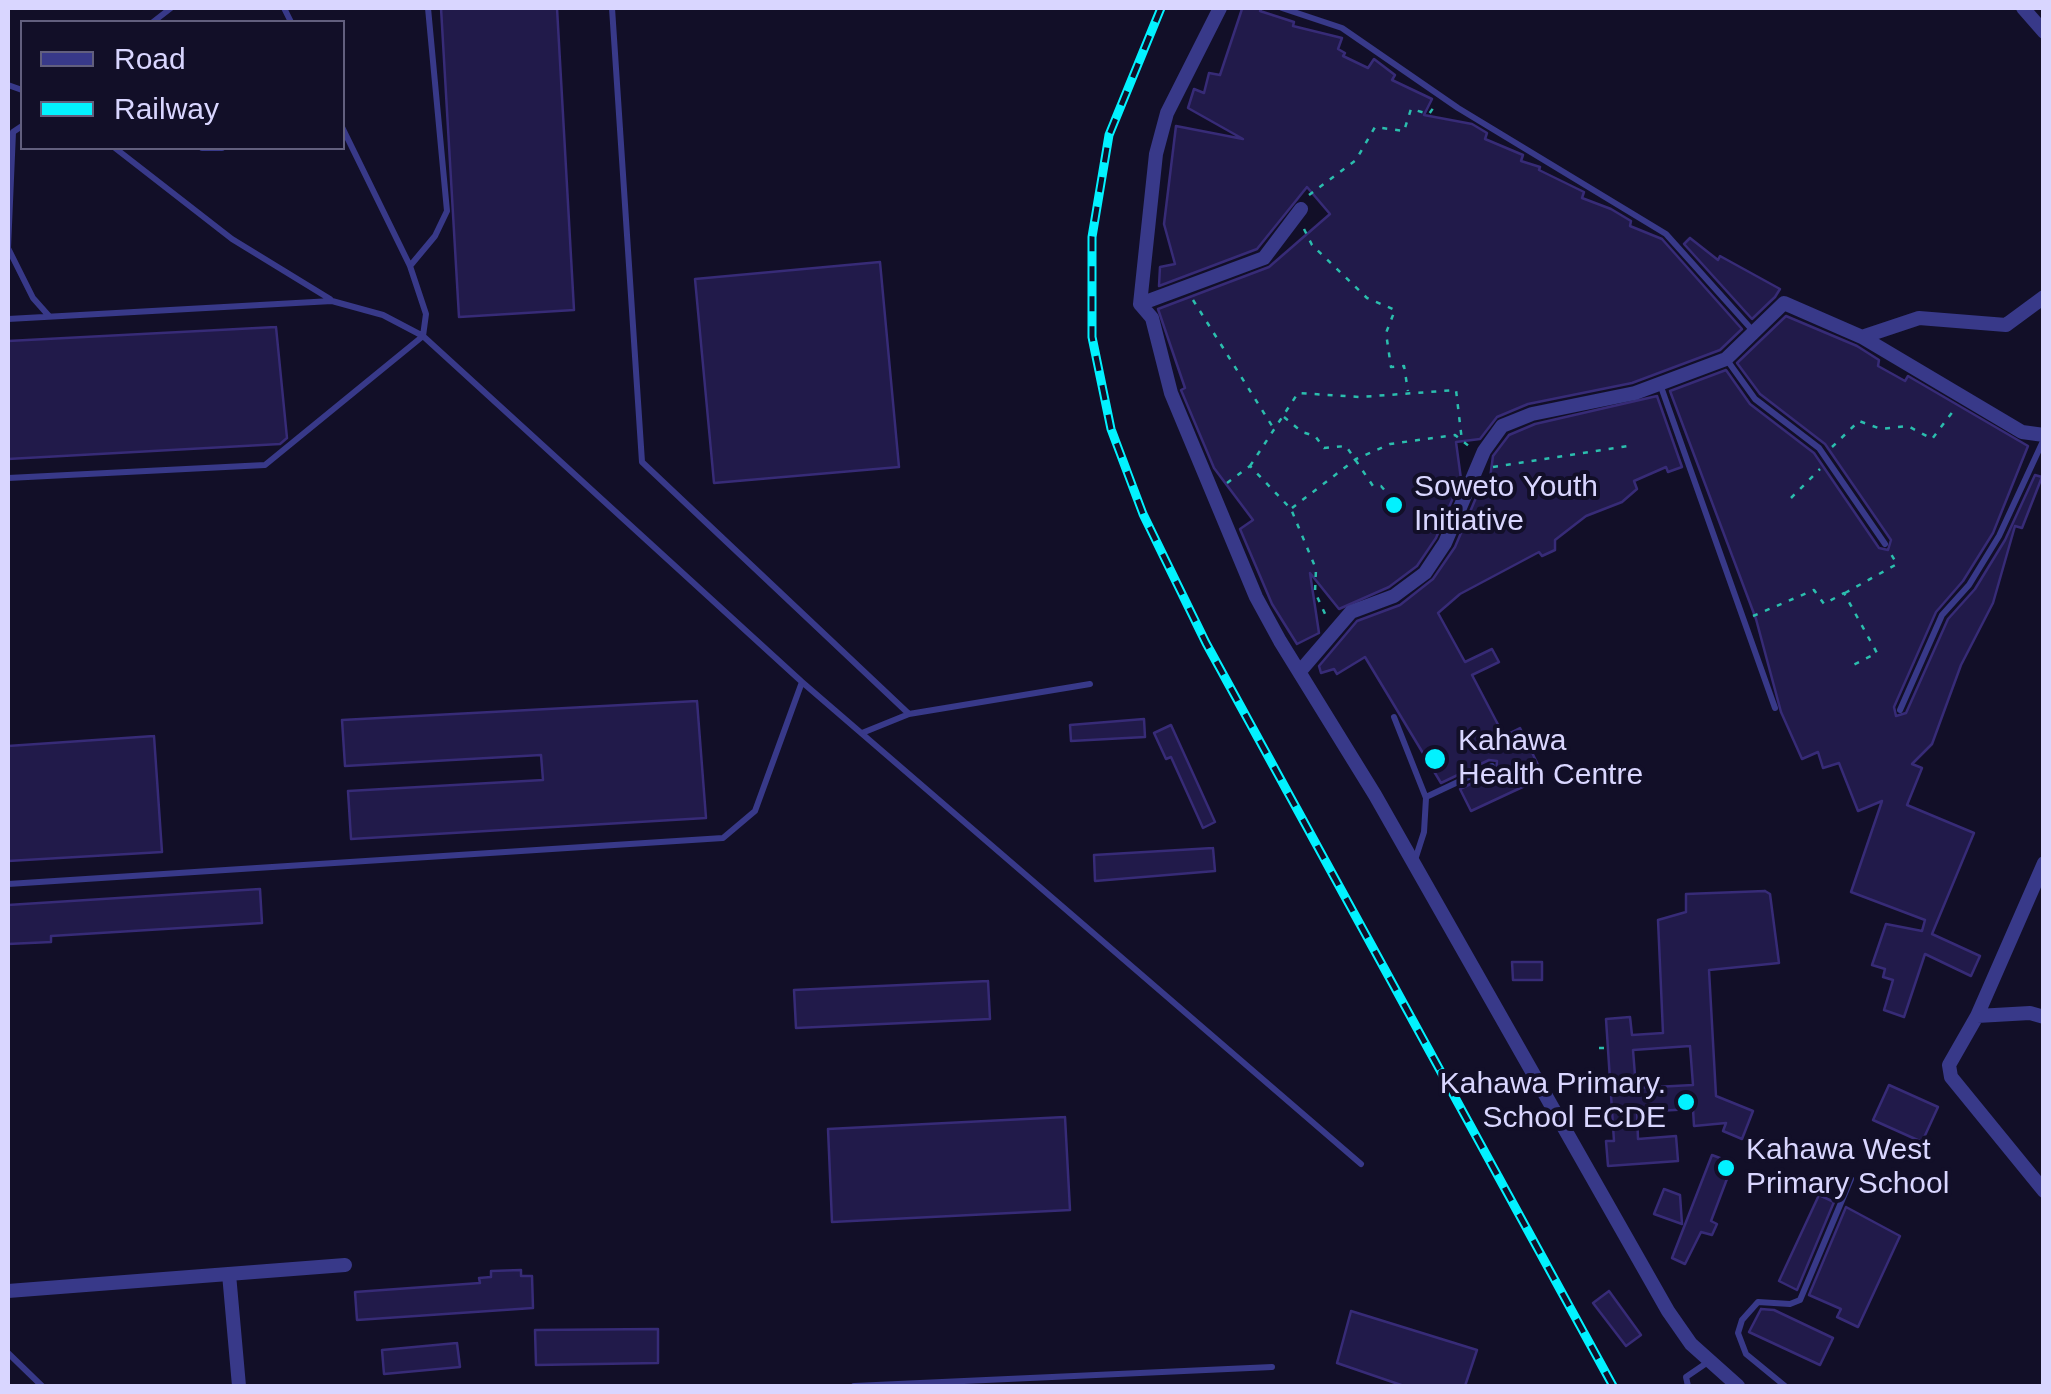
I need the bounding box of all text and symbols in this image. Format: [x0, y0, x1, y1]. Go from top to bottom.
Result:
legend [20, 20, 345, 150]
text: Road [114, 42, 186, 75]
text: Railway [114, 92, 219, 125]
place label: Soweto Youth Initiative [1414, 470, 1598, 540]
marker: Soweto Youth Initiative [1383, 494, 1405, 516]
place label: Kahawa Health Centre [1458, 724, 1643, 794]
marker: Kahawa Health Centre [1422, 746, 1448, 772]
place label: Kahawa Primary. School ECDE [1440, 1067, 1666, 1138]
marker: Kahawa Primary. School ECDE [1675, 1091, 1697, 1113]
place label: Kahawa West Primary School [1746, 1133, 1949, 1204]
marker: Kahawa West Primary School [1715, 1157, 1737, 1179]

